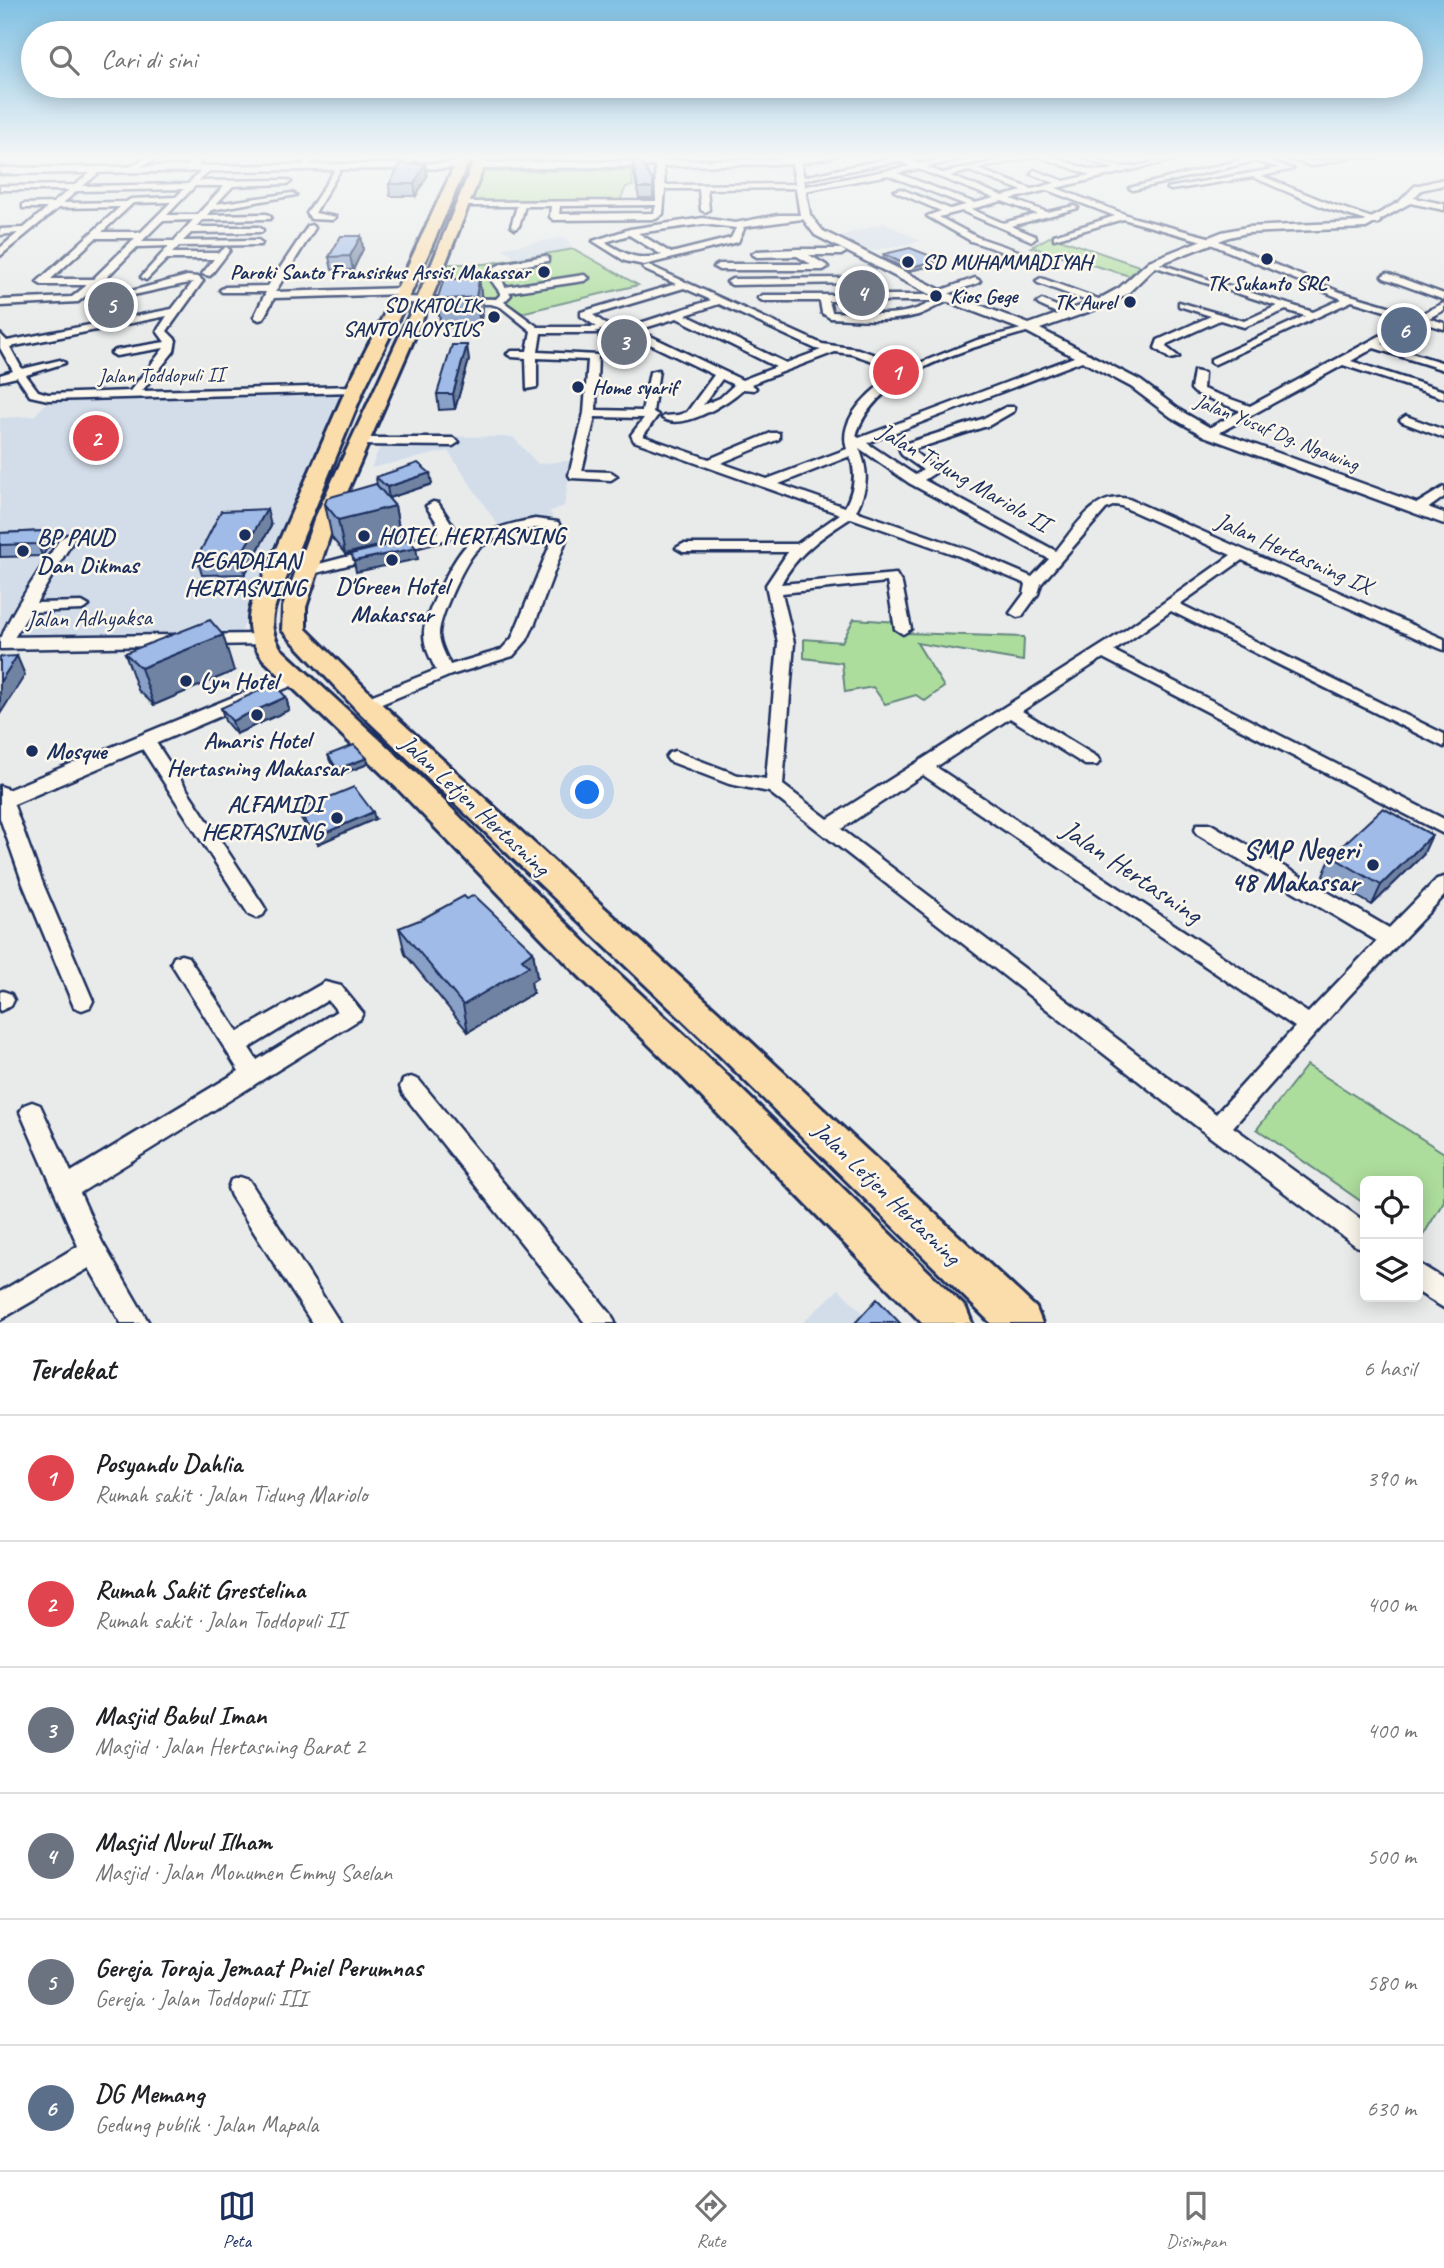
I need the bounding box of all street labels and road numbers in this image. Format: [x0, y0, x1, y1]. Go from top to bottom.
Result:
street label: Jalan Toddopuli II [97, 361, 229, 389]
street label: Jalan Yusuf Dg. Ngawing [1190, 387, 1365, 477]
street label: Jalan Tidung Mariolo II [872, 415, 1060, 541]
street label: Jalan Hertasning IX [1211, 505, 1380, 602]
street label: Jalan Adhyaksa [25, 602, 153, 634]
street label: Jalan Letjen Hertasning [393, 727, 558, 884]
street label: Jalan Hertasning [1053, 810, 1211, 932]
street label: Jalan Letjen Hertasning [806, 1114, 969, 1273]

